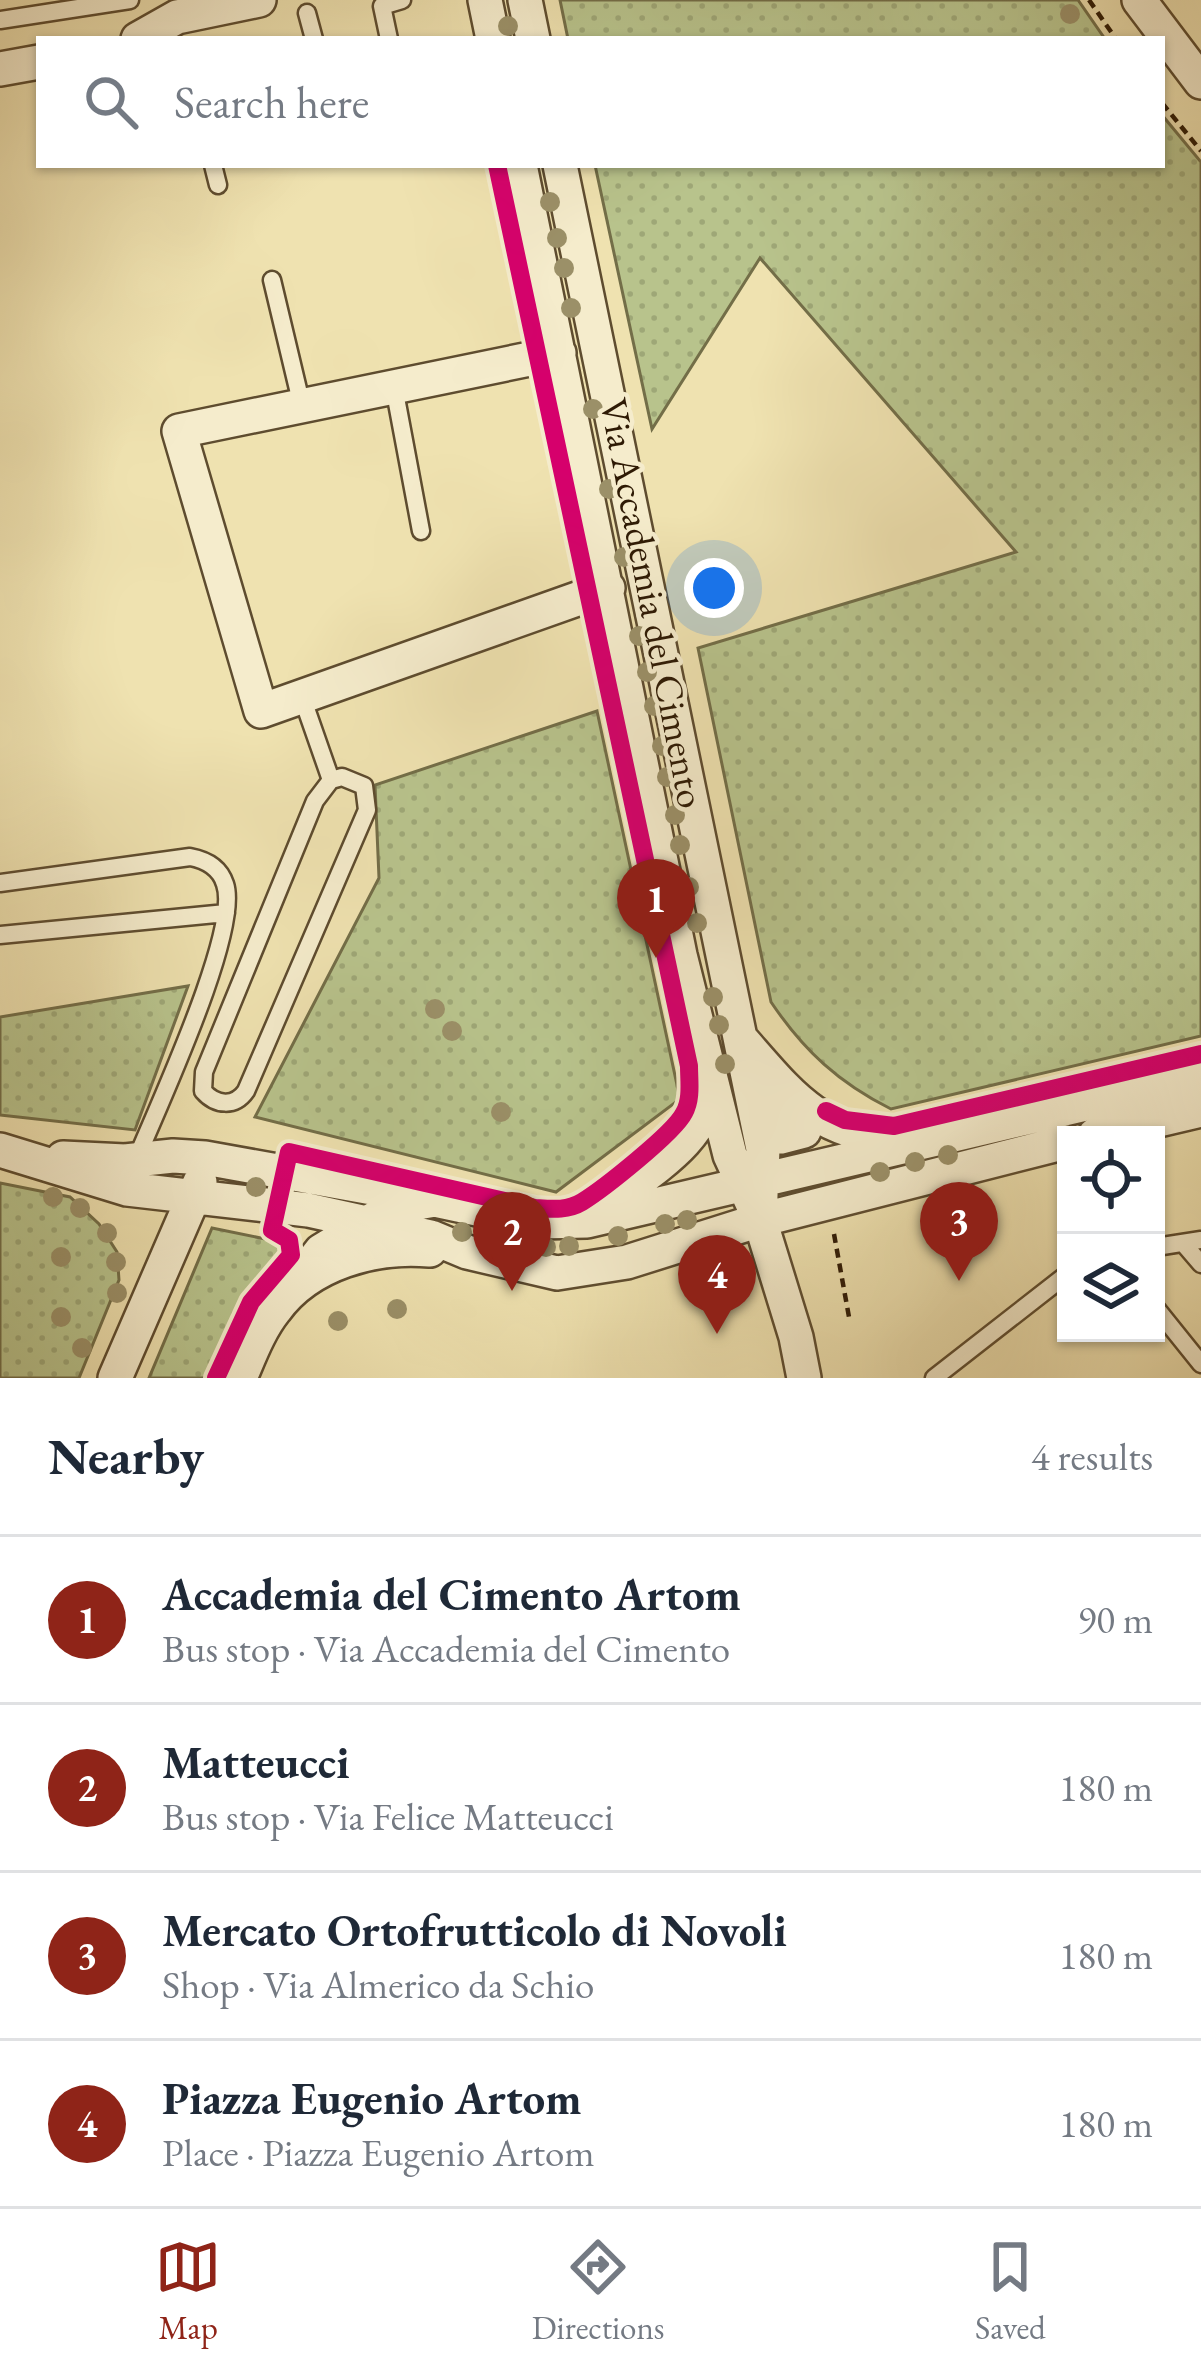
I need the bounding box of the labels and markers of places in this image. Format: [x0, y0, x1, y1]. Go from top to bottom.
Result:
pin: 1 [617, 859, 695, 958]
pin: 3 [920, 1182, 998, 1281]
pin: 2 [473, 1192, 551, 1291]
pin: 4 [678, 1235, 756, 1334]

